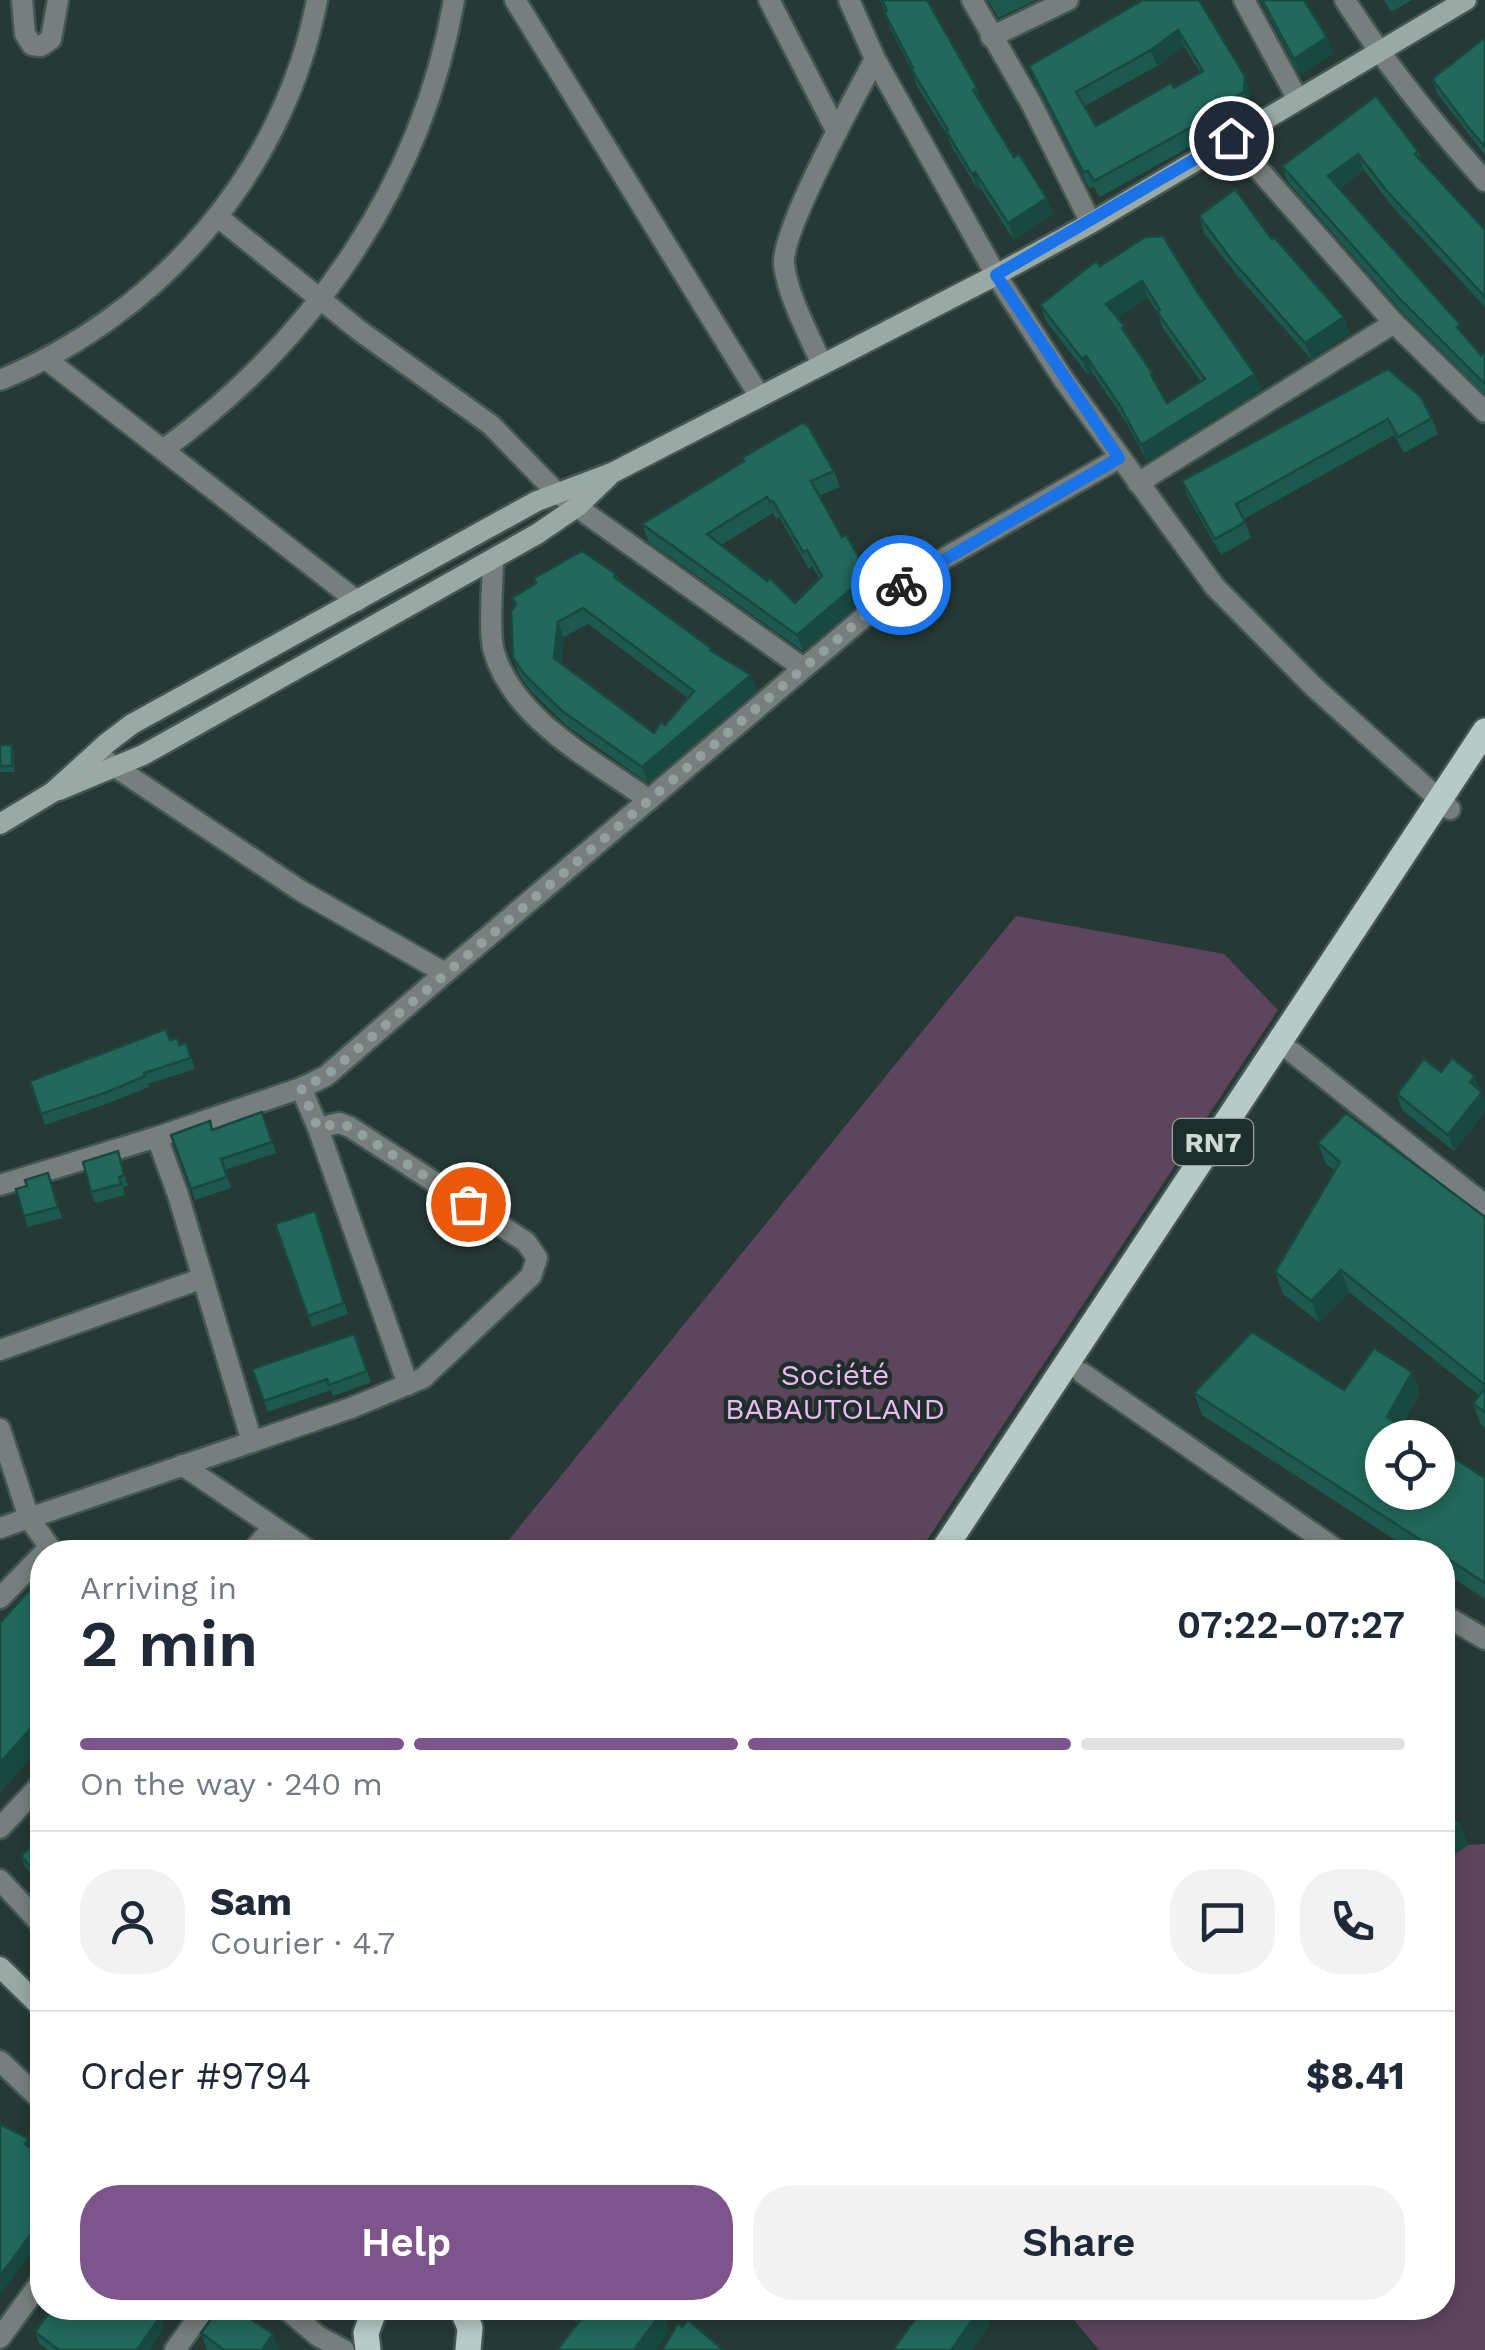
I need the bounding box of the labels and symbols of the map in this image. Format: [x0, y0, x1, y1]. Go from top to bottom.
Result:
pin [1189, 96, 1274, 181]
courier [851, 535, 951, 635]
road number: RN7 [1173, 1119, 1253, 1165]
pin [426, 1162, 511, 1247]
park label: Société BABAUTOLAND [725, 1357, 945, 1426]

